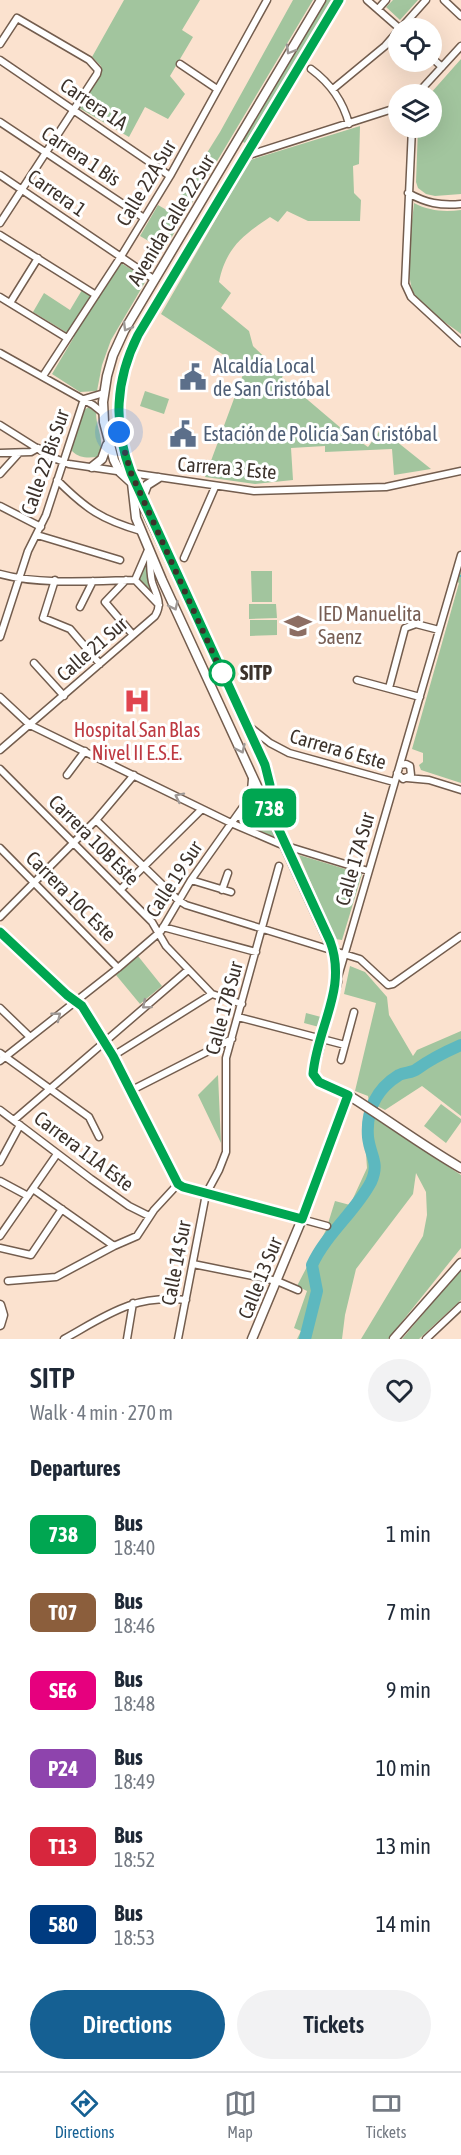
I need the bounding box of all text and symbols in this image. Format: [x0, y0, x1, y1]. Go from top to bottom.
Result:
map controls [388, 18, 442, 138]
button: locate [388, 18, 442, 72]
one-way arrow [286, 44, 298, 54]
street label: Carrera 1A [56, 73, 132, 134]
button: layers [388, 84, 442, 138]
street label: Carrera 1 Bis [37, 121, 125, 191]
street label: Calle 22A Sur [111, 135, 181, 230]
street label: Avenida Calle 22 Sur [122, 149, 219, 289]
street label: Carrera 1 [23, 164, 91, 222]
one-way arrow [123, 320, 134, 331]
place label: Alcaldía Local de San Cristóbal [213, 354, 331, 400]
public building icon: Alcaldía Local de San Cristóbal [178, 362, 208, 392]
street label: Calle 22 Bis Sur [16, 405, 74, 518]
your location [104, 417, 134, 447]
public building icon: Estación de Policía San Cristóbal [168, 419, 198, 449]
place label: Estación de Policía San Cristóbal [203, 422, 438, 445]
street label: Carrera 3 Este [177, 452, 277, 483]
one-way arrow [167, 599, 179, 610]
place label: IED Manuelita Saenz [318, 602, 422, 648]
street label: Calle 21 Sur [52, 611, 133, 686]
school or university icon: IED Manuelita Saenz [283, 611, 313, 641]
marker: SITP [209, 660, 235, 686]
place label: SITP [240, 661, 272, 684]
hospital icon: Hospital San Blas Nivel II E.S.E. [122, 686, 152, 716]
place label: Hospital San Blas Nivel II E.S.E. [74, 718, 200, 764]
street label: Carrera 6 Este [287, 724, 389, 773]
one-way arrow [234, 743, 246, 754]
line badge: 738 [234, 788, 304, 828]
street label: Carrera 10B Este [45, 790, 144, 889]
one-way arrow [174, 792, 185, 804]
text: 738 [254, 796, 284, 820]
street label: Calle 17A Sur [330, 809, 379, 908]
street label: Calle 19 Sur [141, 835, 207, 921]
street label: Carrera 10C Este [22, 846, 121, 945]
street label: Calle 17B Sur [200, 958, 247, 1057]
one-way arrow [142, 998, 153, 1009]
one-way arrow [51, 1012, 62, 1023]
street label: Carrera 11A Este [30, 1106, 138, 1195]
street label: Calle 14 Sur [156, 1217, 195, 1307]
street label: Calle 13 Sur [233, 1233, 287, 1322]
button: heart [368, 1359, 431, 1422]
text: SITP [30, 1362, 75, 1394]
text: Walk · 4 min · 270 m [30, 1401, 173, 1424]
text: Departures [30, 1455, 120, 1481]
text: Bus [114, 1510, 143, 1536]
text: 1 min [386, 1521, 431, 1547]
text: 738 [48, 1522, 78, 1546]
text: 18:40 [114, 1536, 155, 1559]
text: Bus [114, 1588, 143, 1614]
text: 7 min [386, 1599, 431, 1625]
text: T07 [49, 1600, 77, 1624]
text: 18:46 [114, 1614, 155, 1637]
text: Bus [114, 1666, 143, 1692]
text: 9 min [386, 1677, 431, 1703]
text: SE6 [49, 1678, 77, 1702]
text: 18:48 [114, 1692, 155, 1715]
text: Bus [114, 1744, 143, 1770]
text: 10 min [376, 1755, 431, 1781]
text: P24 [48, 1756, 78, 1780]
text: 18:49 [114, 1770, 155, 1793]
text: Bus [114, 1822, 143, 1848]
text: 13 min [376, 1833, 431, 1859]
text: T13 [49, 1834, 77, 1858]
text: 18:52 [114, 1848, 155, 1871]
text: Bus [114, 1900, 143, 1926]
text: 14 min [376, 1911, 431, 1937]
text: 580 [48, 1912, 78, 1936]
text: 18:53 [114, 1926, 155, 1949]
button: Directions [30, 1990, 225, 2059]
button: Tickets [237, 1990, 431, 2059]
tab: Directions [55, 2087, 114, 2141]
tab: Map [224, 2087, 257, 2141]
tab: Tickets [366, 2087, 406, 2141]

